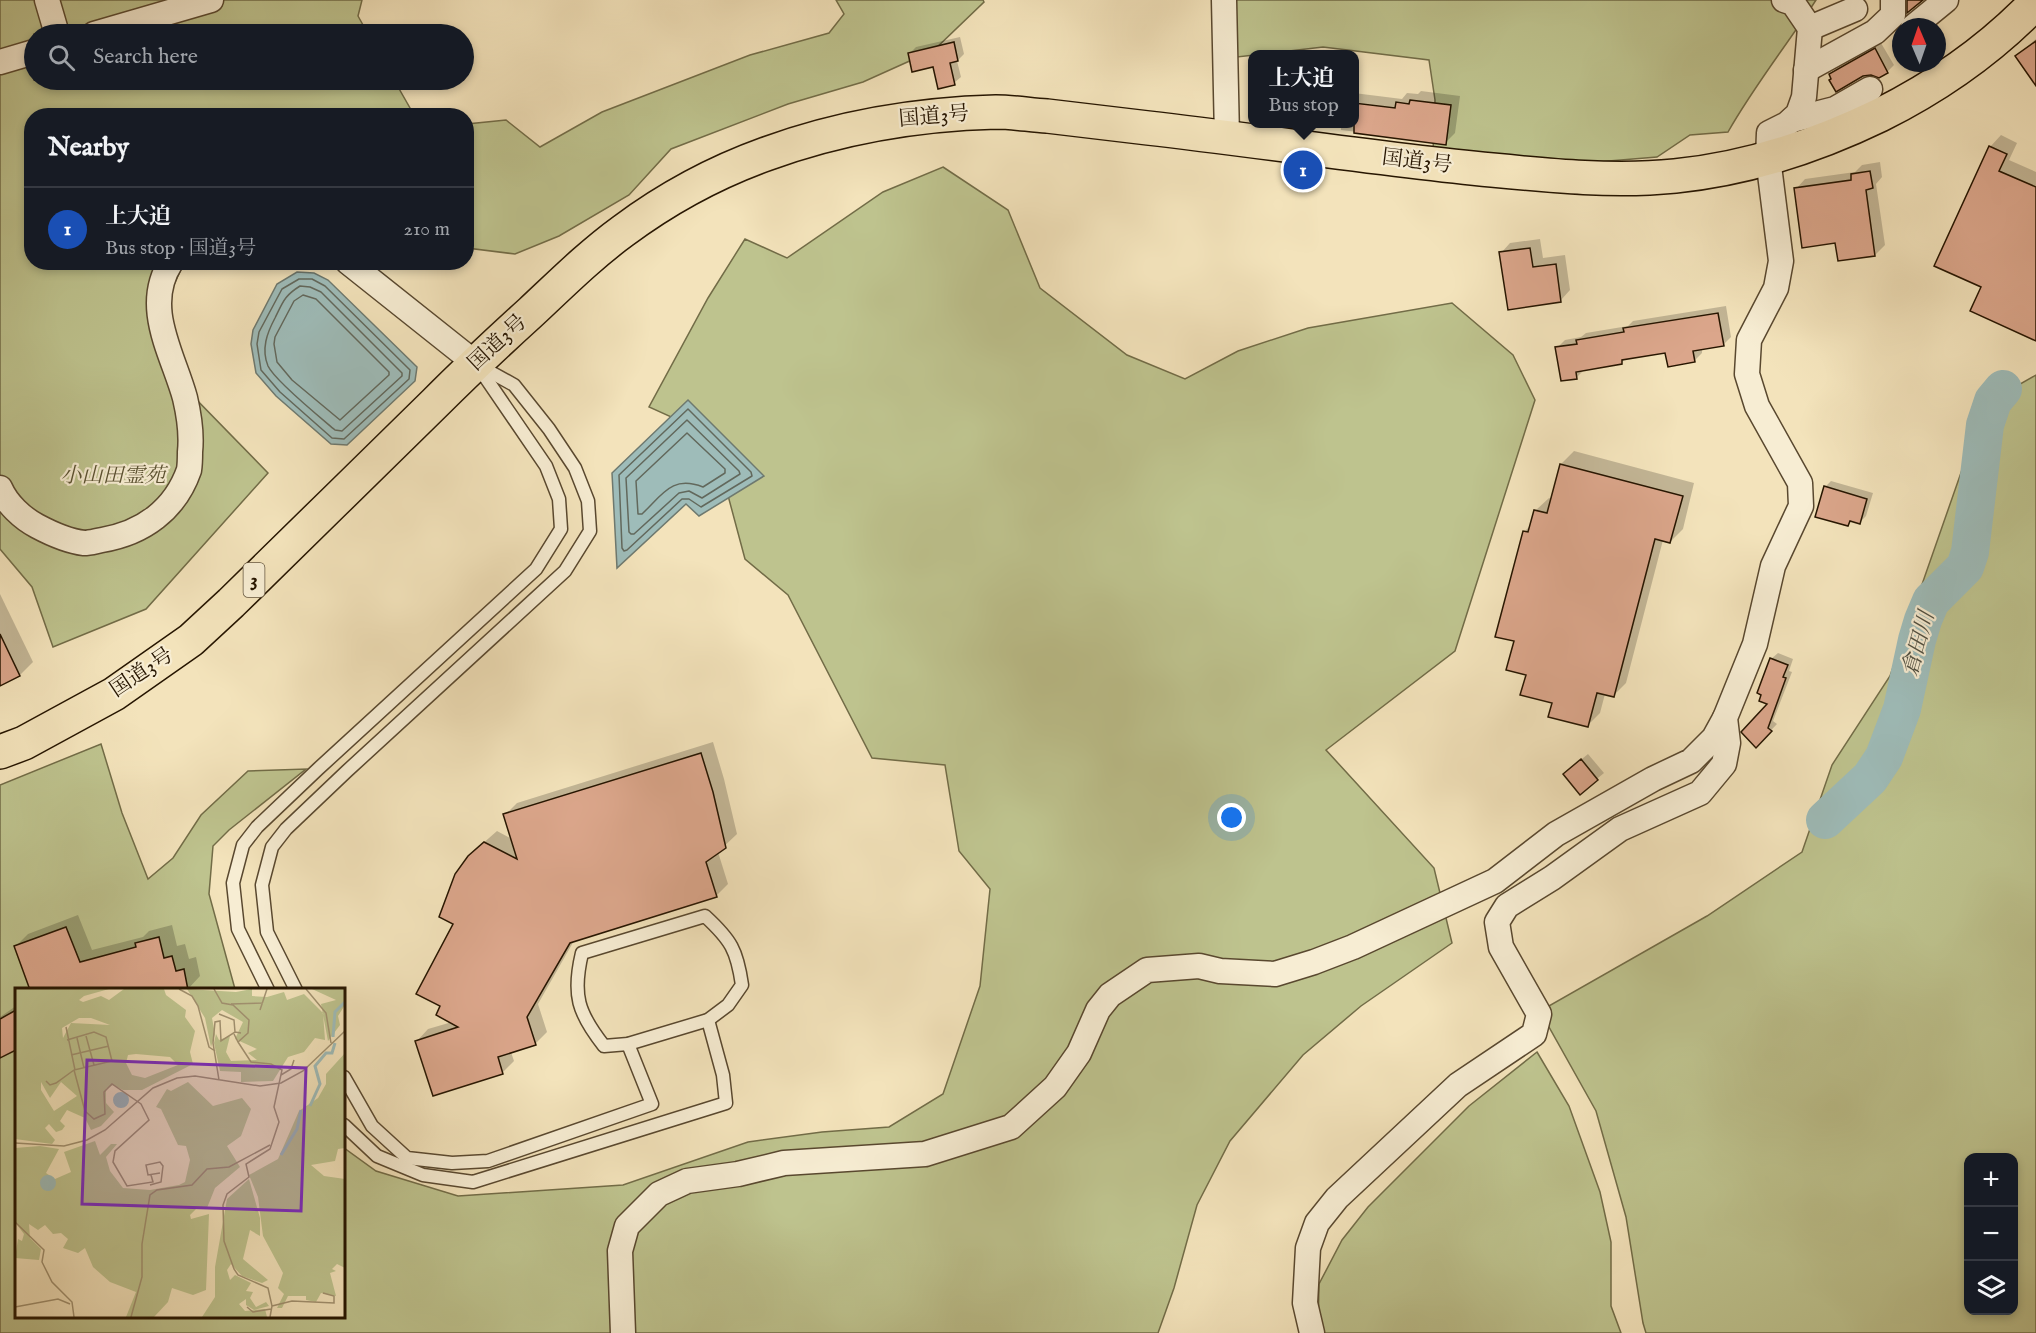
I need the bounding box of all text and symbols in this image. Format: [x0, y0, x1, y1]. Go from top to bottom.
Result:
north arrow [1892, 18, 1946, 72]
search box [24, 24, 474, 90]
icon: search [45, 41, 78, 74]
text: Search here [93, 43, 198, 71]
popup [1248, 50, 1359, 128]
text: 上大迫 [1268, 65, 1334, 93]
text: Bus stop [1268, 93, 1339, 118]
street label: 国道3号 [898, 100, 970, 134]
text: Nearby [48, 131, 129, 164]
street label: 国道3号 [1380, 144, 1454, 180]
pin: 1 [1284, 148, 1322, 192]
text: 上大迫 [105, 203, 171, 231]
text: 1 [64, 217, 71, 242]
text: 210 m [404, 217, 450, 242]
text: Bus stop · 国道3号 [105, 236, 256, 261]
street label: 国道3号 [463, 309, 533, 377]
park label: 小山田霊苑 [61, 463, 168, 490]
road number: 3 [244, 563, 264, 597]
water label: 倉田川 [1896, 607, 1942, 680]
street label: 国道3号 [105, 642, 179, 704]
your location [1217, 803, 1246, 832]
inset map [15, 988, 345, 1318]
map controls [1964, 1153, 2018, 1315]
button: + [1964, 1153, 2018, 1207]
button: − [1964, 1207, 2018, 1261]
button: layers [1964, 1261, 2018, 1315]

